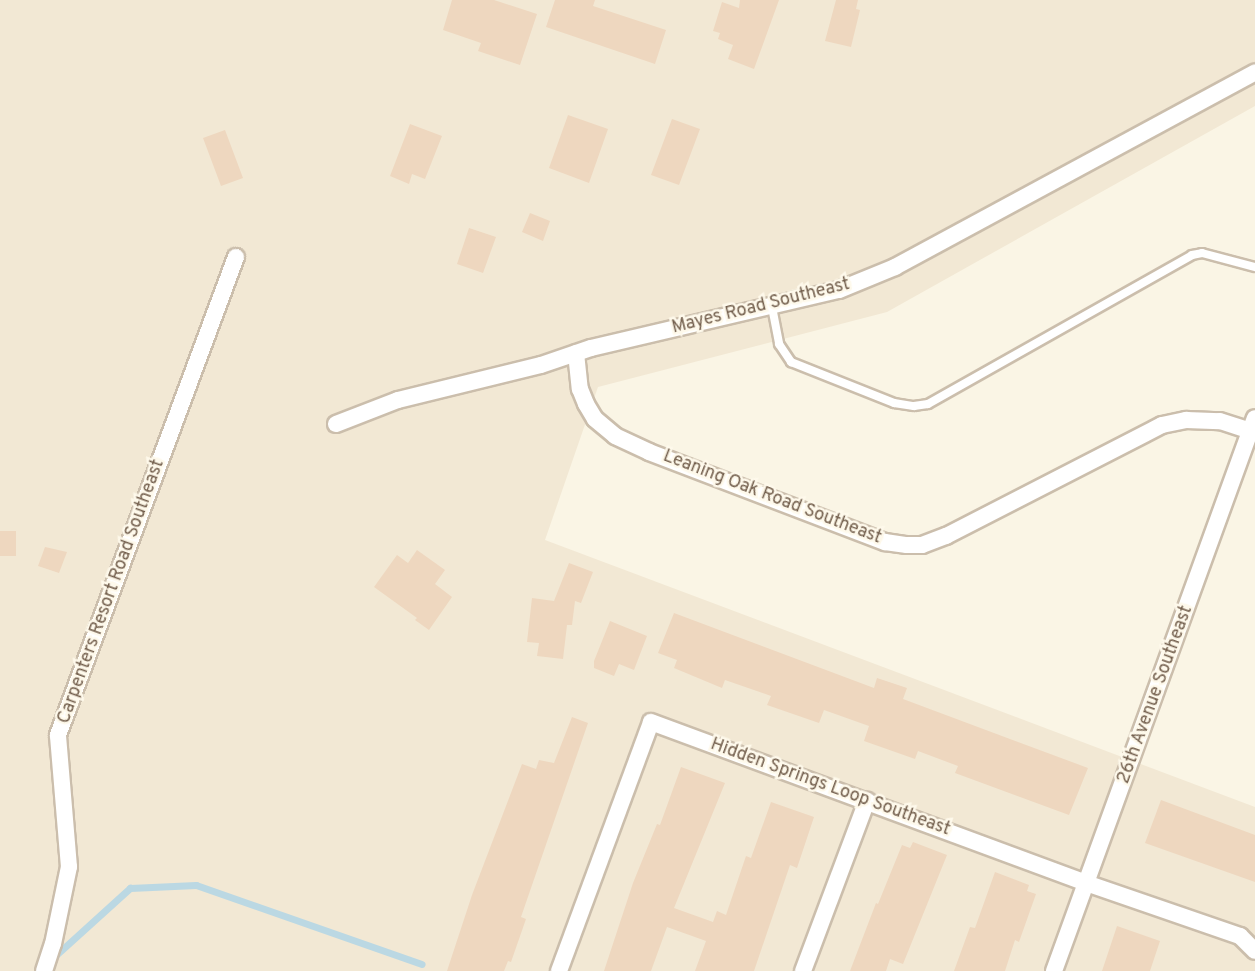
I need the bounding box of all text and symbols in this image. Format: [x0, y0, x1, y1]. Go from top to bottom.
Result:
street label: Mayes Road Southeast [670, 274, 852, 340]
street label: Leaning Oak Road Southeast [660, 446, 884, 550]
street label: Carpenters Resort Road Southeast [54, 457, 170, 727]
street label: 26th Avenue Southeast [1114, 603, 1198, 787]
street label: Hidden Springs Loop Southeast [707, 734, 953, 842]

